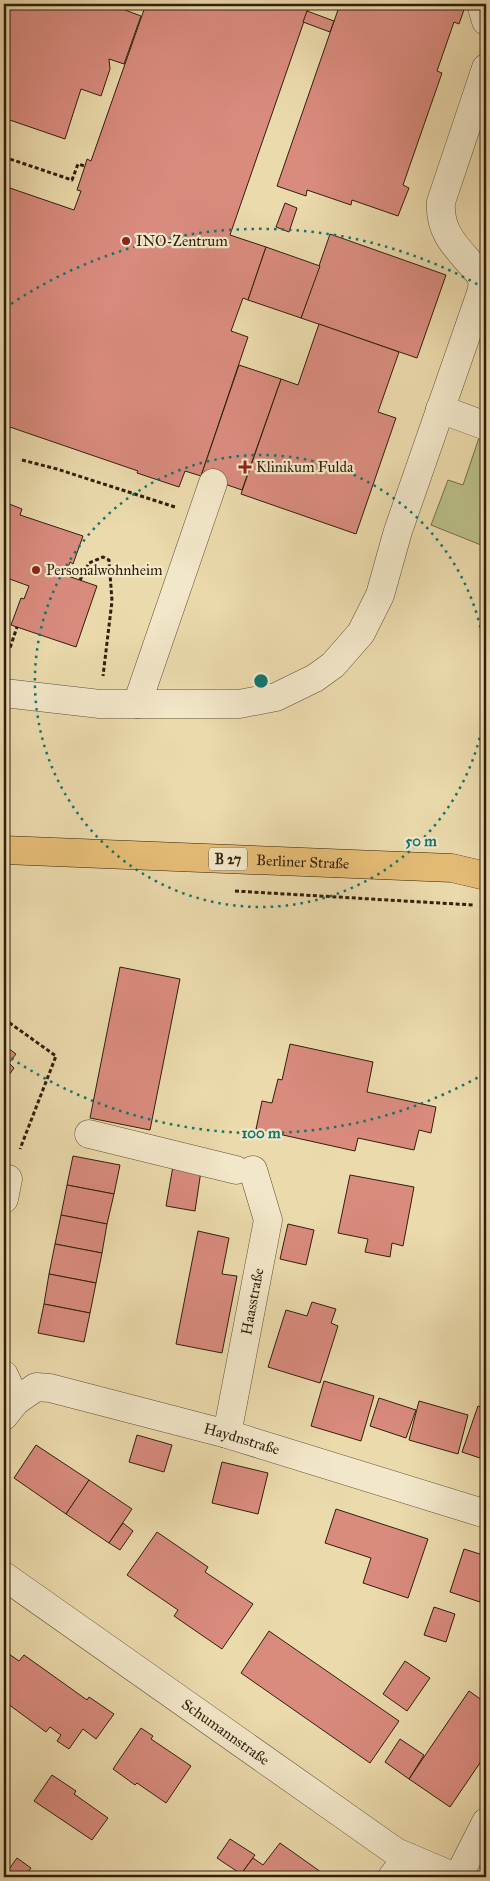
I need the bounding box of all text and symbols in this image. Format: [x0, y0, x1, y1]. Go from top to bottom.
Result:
place label: INO-Zentrum [136, 232, 228, 250]
marker: INO-Zentrum [120, 235, 132, 247]
place label: Klinikum Fulda [256, 458, 354, 476]
marker: Klinikum Fulda [238, 460, 252, 474]
place label: Personalwohnheim [46, 561, 163, 579]
marker: Personalwohnheim [30, 564, 42, 576]
centre of rings [252, 672, 270, 690]
text: 50 m [405, 832, 437, 850]
road number: B 27 [209, 848, 247, 871]
street label: Berliner Straße [256, 851, 350, 873]
text: 100 m [241, 1124, 281, 1142]
street label: Haasstraße [237, 1266, 268, 1336]
street label: Haydnstraße [202, 1419, 282, 1459]
street label: Schumannstraße [178, 1695, 273, 1769]

